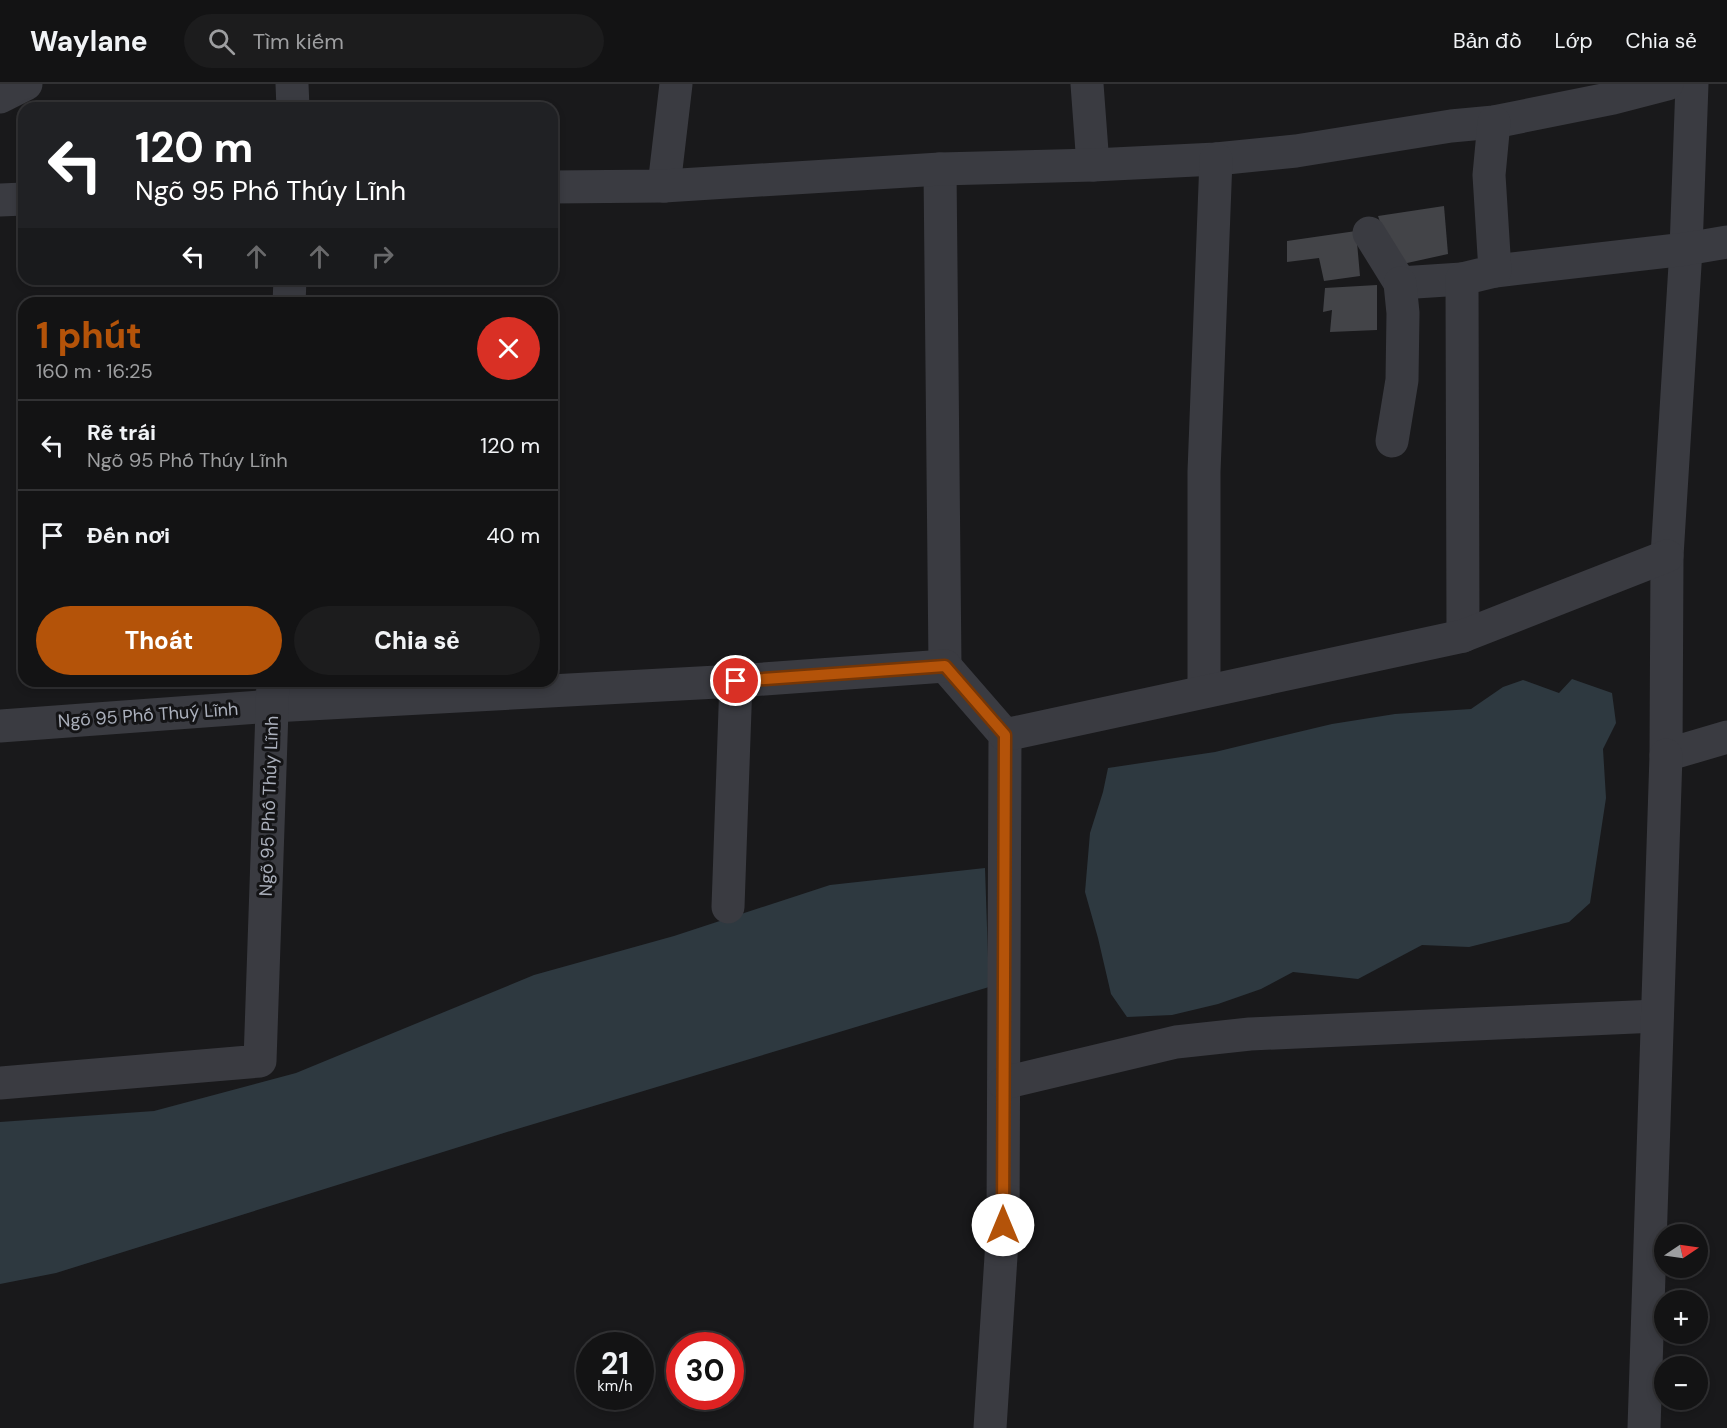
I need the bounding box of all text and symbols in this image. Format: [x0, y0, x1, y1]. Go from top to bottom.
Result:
search box [184, 14, 604, 68]
text: Waylane [30, 23, 148, 60]
icon: search [205, 25, 238, 58]
text: Tìm kiếm [253, 27, 344, 56]
text: Bản đồ [1453, 27, 1522, 55]
text: Lớp [1555, 27, 1593, 55]
text: Chia sẻ [1626, 27, 1697, 55]
text: 120 m [135, 120, 253, 175]
icon: left [36, 126, 114, 204]
text: Ngõ 95 Phố Thúy Lĩnh [135, 173, 406, 208]
icon: left [177, 240, 210, 273]
icon: ahead [240, 240, 273, 273]
icon: ahead [303, 240, 336, 273]
icon: right [366, 240, 399, 273]
text: 1 phút [36, 312, 142, 359]
button: close [477, 317, 540, 380]
text: 160 m · 16:25 [36, 358, 153, 384]
text: Rẽ trái [87, 418, 156, 447]
icon: left [36, 429, 69, 462]
text: 120 m [480, 431, 540, 460]
text: Ngõ 95 Phố Thúy Lĩnh [87, 447, 288, 473]
icon: arrive [36, 519, 69, 552]
text: Đến nơi [87, 521, 170, 550]
text: 40 m [486, 521, 540, 550]
button: Thoát [36, 606, 282, 675]
button: Chia sẻ [294, 606, 540, 675]
pin [710, 655, 761, 706]
icon: arrive [719, 664, 752, 697]
street label: Ngõ 95 Phố Thuý Lĩnh [57, 697, 239, 733]
street label: Ngõ 95 Phố Thúy Lĩnh [254, 715, 284, 897]
position arrow [971, 1193, 1035, 1257]
north arrow [1654, 1224, 1708, 1278]
map controls [1654, 1224, 1708, 1410]
button: + [1654, 1290, 1708, 1344]
speed limit sign: 30 [666, 1332, 744, 1410]
text: 21 [601, 1344, 629, 1383]
button: − [1654, 1356, 1708, 1410]
text: km/h [597, 1376, 633, 1396]

